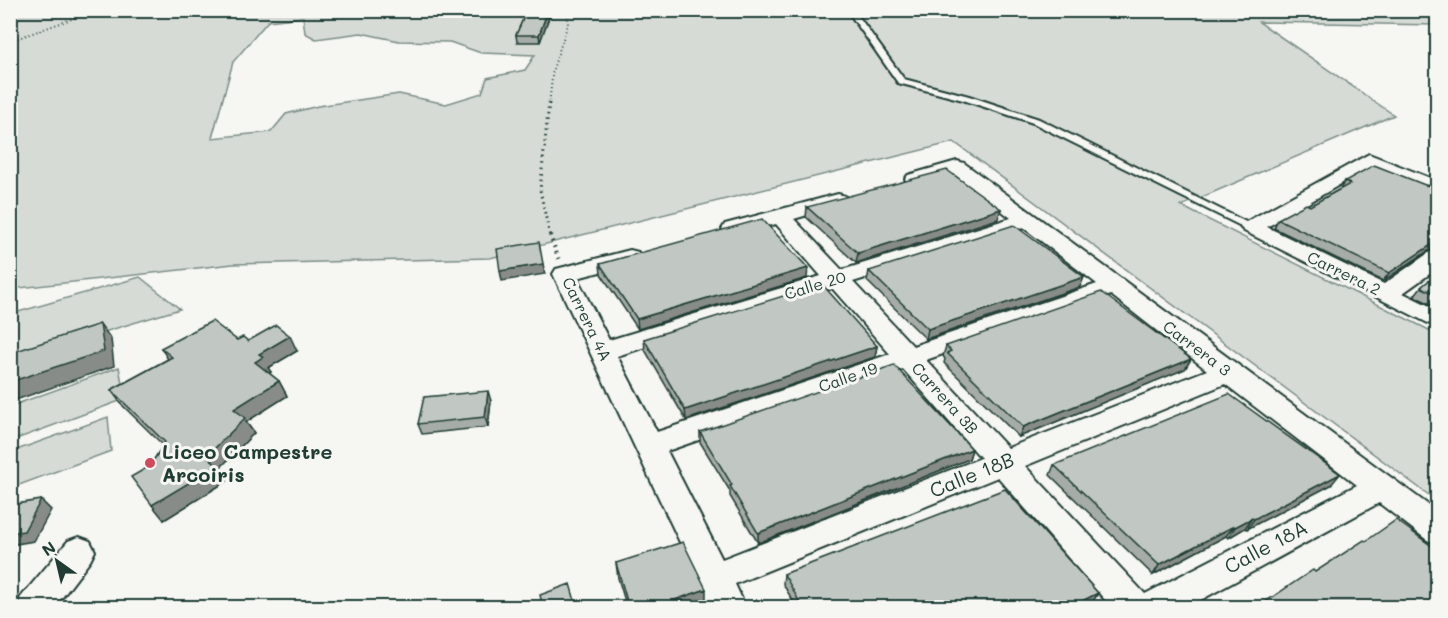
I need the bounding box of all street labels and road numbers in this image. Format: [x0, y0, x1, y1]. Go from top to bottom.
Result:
street label: Carrera 2 [1304, 246, 1385, 299]
street label: Calle 20 [782, 265, 848, 304]
street label: Carrera 4A [558, 273, 617, 364]
street label: Carrera 3 [1159, 315, 1236, 380]
street label: Calle 19 [816, 357, 880, 396]
street label: Carrera 3B [908, 357, 983, 438]
street label: Calle 18B [925, 445, 1018, 503]
street label: Calle 18A [1219, 513, 1312, 579]

